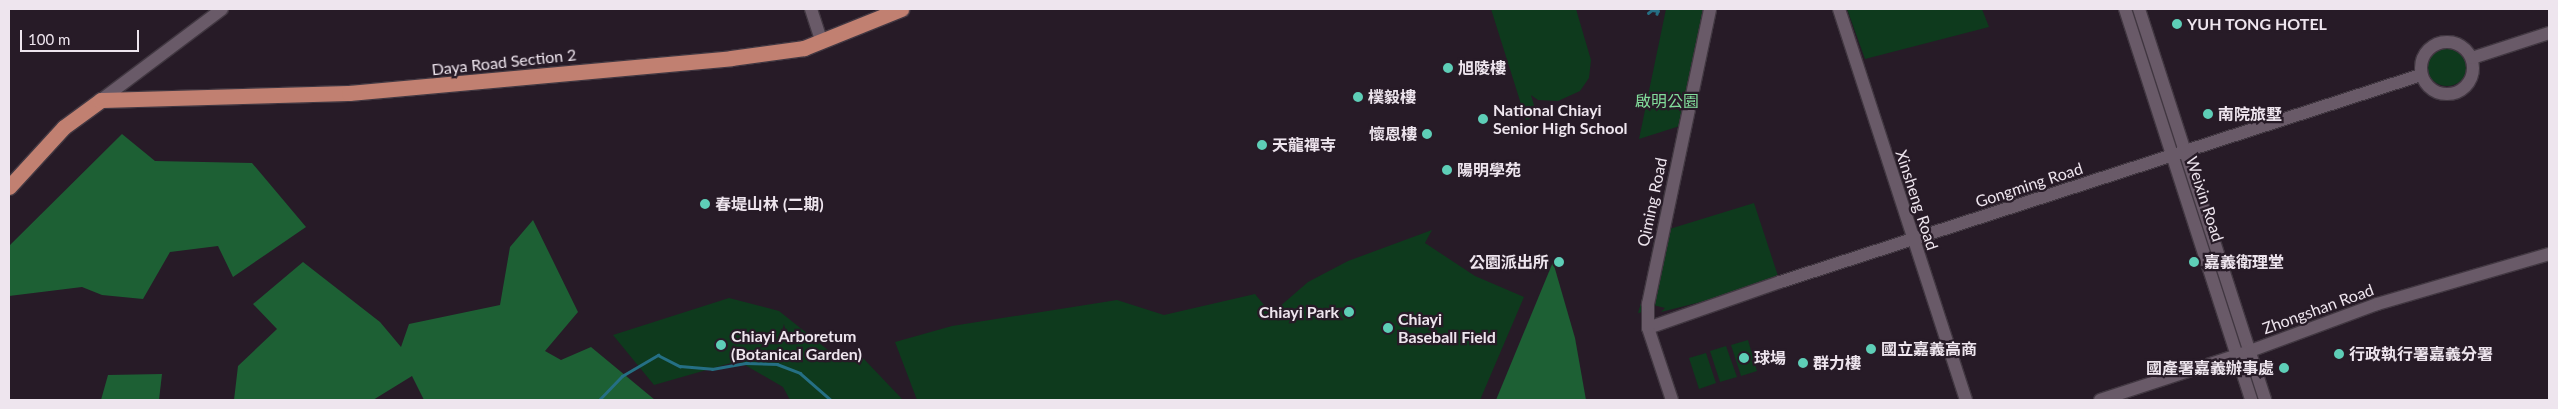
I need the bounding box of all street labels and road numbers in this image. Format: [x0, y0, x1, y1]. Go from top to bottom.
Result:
street label: Daya Road Section 2 [431, 45, 577, 79]
street label: Xinsheng Road [1892, 147, 1942, 253]
street label: Weixin Road [2182, 154, 2228, 244]
street label: Qiming Road [1633, 156, 1671, 248]
street label: Gongming Road [1973, 159, 2085, 211]
street label: Zhongshan Road [2260, 280, 2376, 338]

